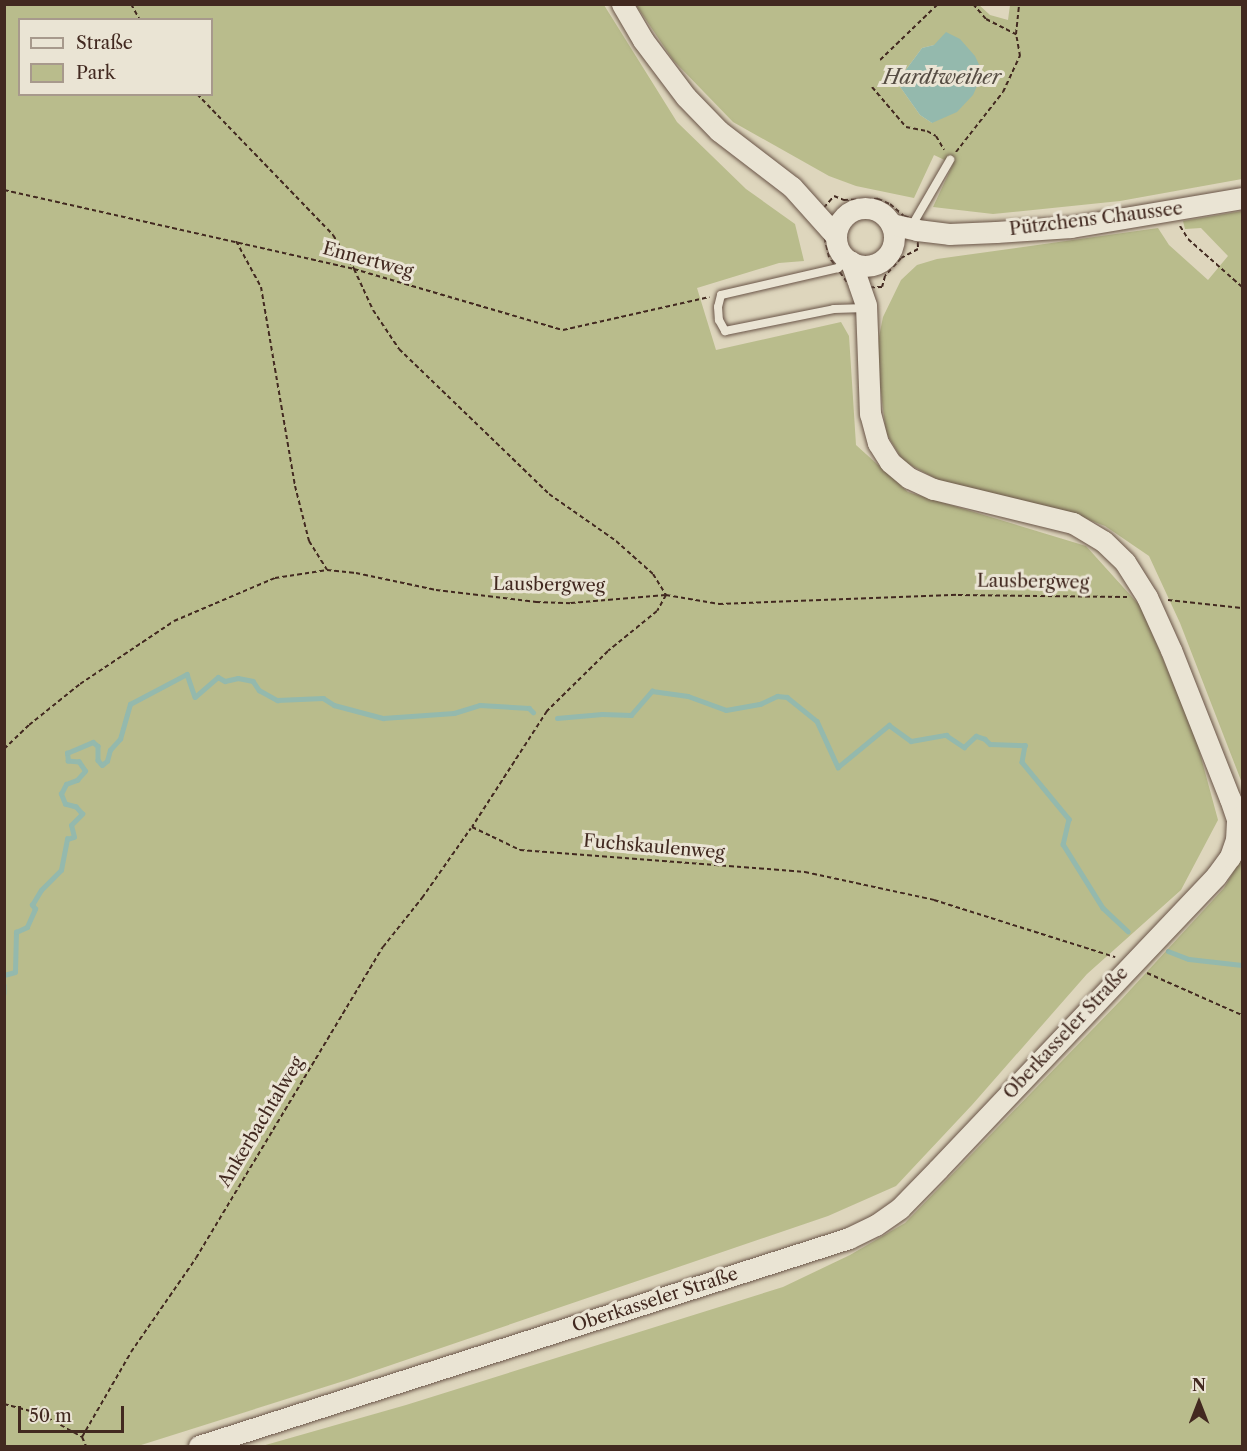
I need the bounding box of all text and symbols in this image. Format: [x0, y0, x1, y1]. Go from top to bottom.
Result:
legend [18, 18, 213, 96]
text: Straße [76, 32, 133, 54]
text: Park [76, 62, 115, 84]
water label: Hardtweiher [883, 65, 1001, 89]
street label: Pützchens Chaussee [1008, 198, 1184, 240]
street label: Ennertweg [320, 238, 416, 282]
street label: Lausbergweg [977, 570, 1089, 594]
street label: Lausbergweg [493, 573, 605, 597]
street label: Fuchskaulenweg [582, 830, 726, 864]
street label: Oberkasseler Straße [999, 962, 1133, 1104]
street label: Ankerbachtalweg [214, 1053, 308, 1191]
street label: Oberkasseler Straße [569, 1263, 741, 1337]
north arrow [1169, 1373, 1229, 1433]
text: N [1192, 1375, 1206, 1395]
scale bar [21, 1394, 128, 1432]
text: 50 m [29, 1405, 72, 1427]

